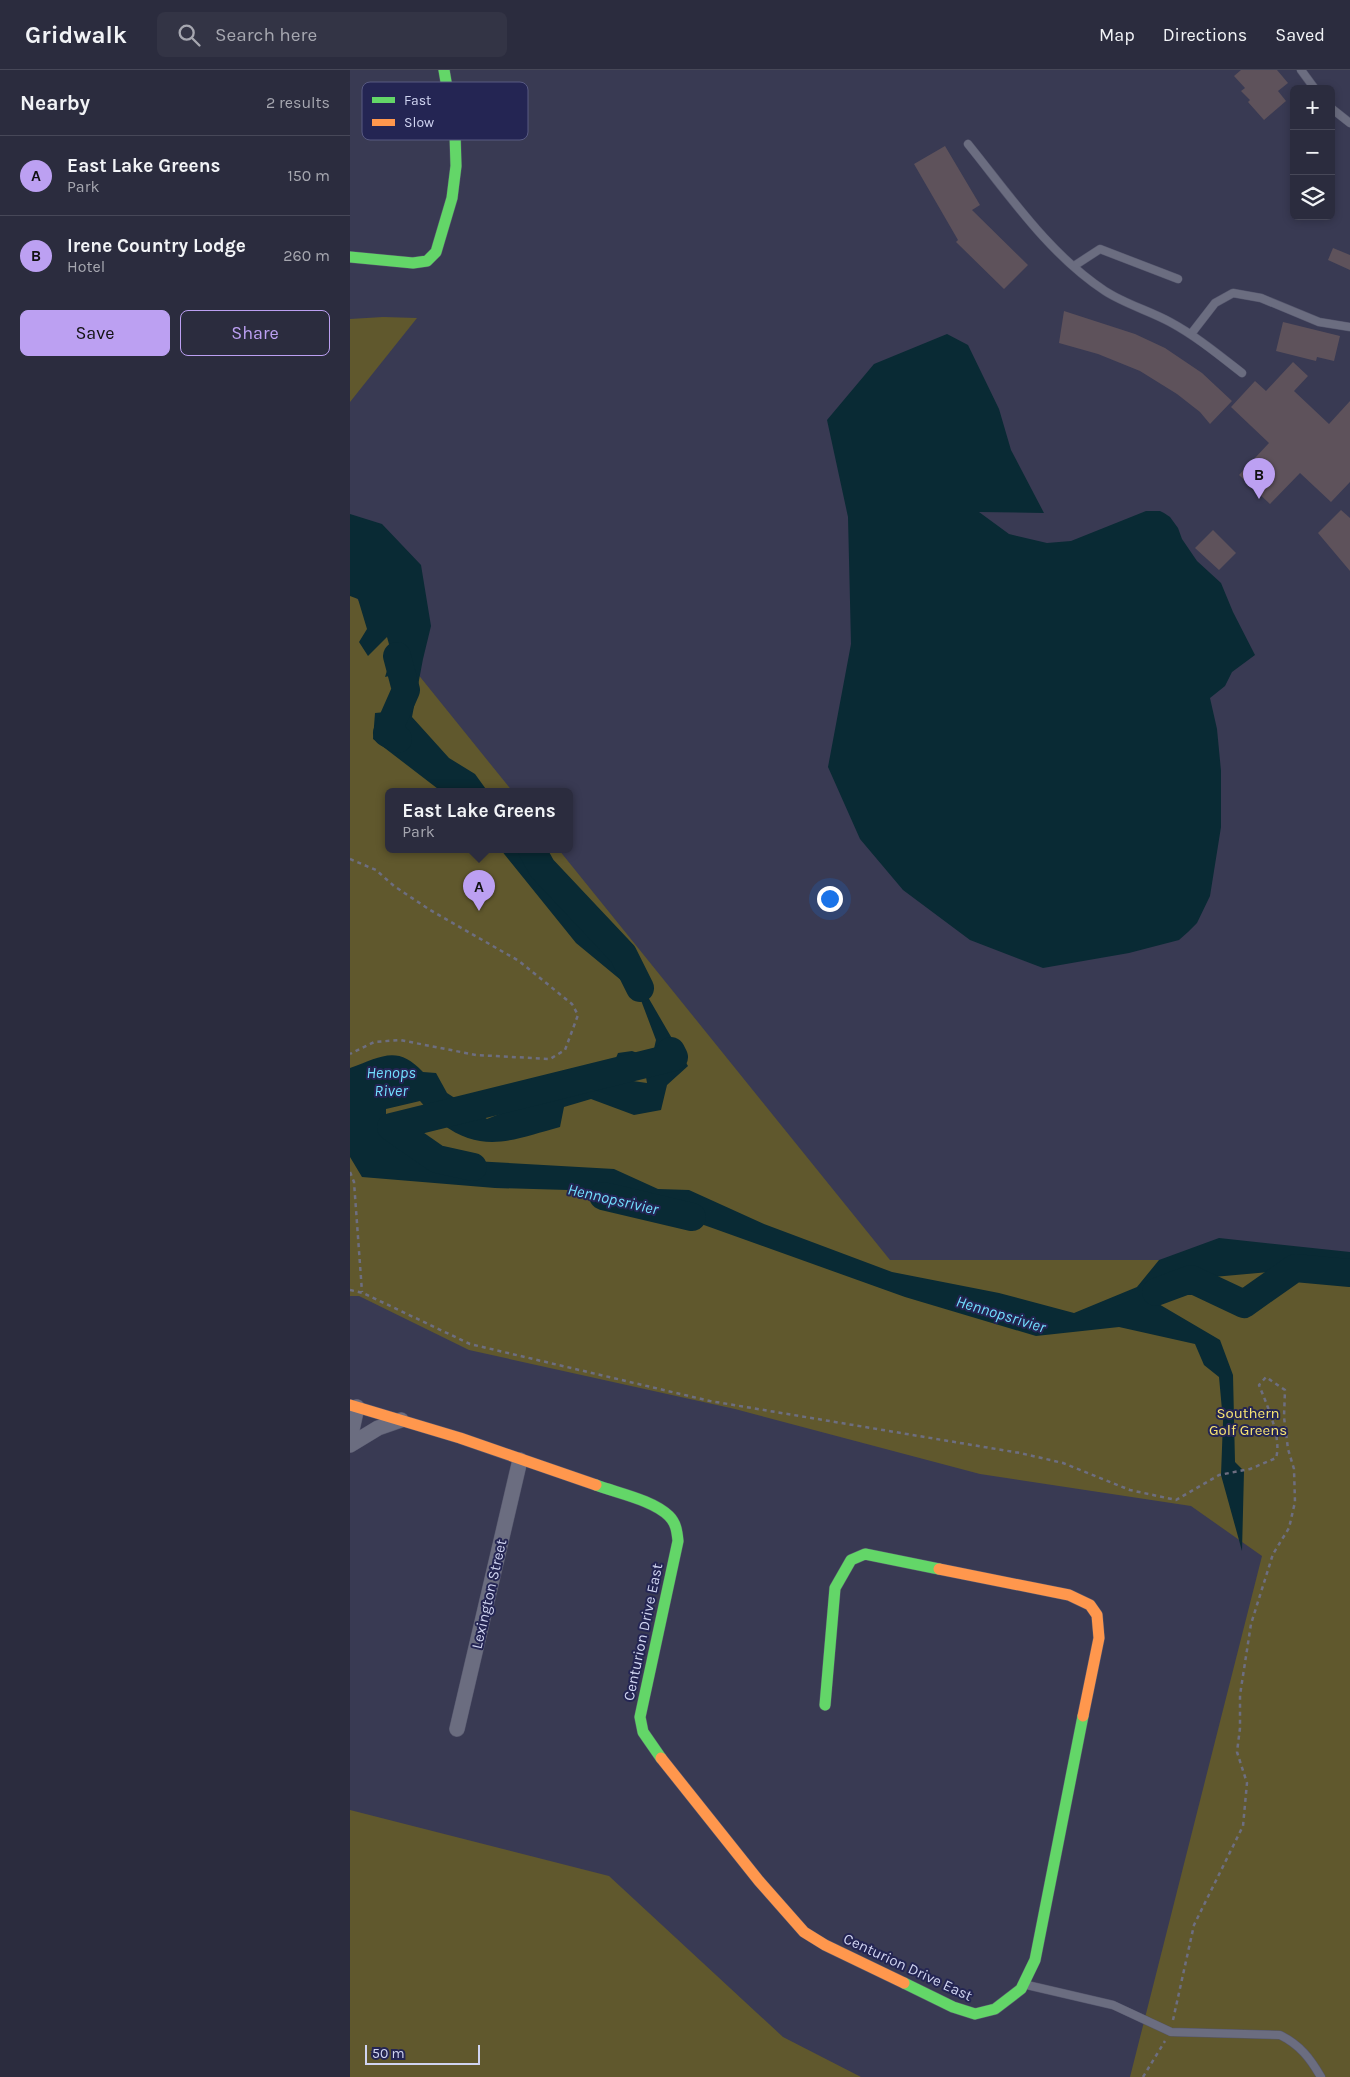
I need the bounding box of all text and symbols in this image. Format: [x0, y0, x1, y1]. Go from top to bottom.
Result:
search box [157, 12, 507, 57]
text: Gridwalk [25, 21, 127, 49]
icon: search [175, 21, 203, 49]
text: Search here [215, 24, 317, 46]
text: Map [1099, 24, 1135, 46]
text: Directions [1163, 24, 1247, 46]
text: Saved [1275, 24, 1325, 46]
legend [362, 82, 528, 140]
map controls [1290, 85, 1335, 220]
button: + [1290, 85, 1335, 130]
text: Nearby [20, 91, 90, 115]
text: Fast [404, 92, 431, 109]
text: 2 results [266, 93, 330, 112]
text: Slow [404, 114, 434, 131]
button: − [1290, 130, 1335, 175]
text: East Lake Greens [67, 155, 221, 177]
text: A [31, 166, 41, 185]
text: 150 m [287, 166, 330, 185]
button: layers [1290, 175, 1335, 220]
text: Park [67, 177, 99, 196]
text: Irene Country Lodge [67, 235, 246, 257]
text: B [31, 246, 41, 265]
text: 260 m [283, 246, 330, 265]
text: Hotel [67, 257, 105, 276]
button: Save [20, 310, 170, 356]
button: Share [180, 310, 330, 356]
pin: B [1243, 458, 1275, 499]
popup [385, 788, 573, 853]
text: East Lake Greens [402, 800, 556, 822]
text: Park [402, 822, 435, 841]
pin: A [463, 870, 495, 911]
your location [817, 886, 843, 912]
water label: Henops River [366, 1063, 416, 1100]
water label: Hennopsrivier [566, 1179, 661, 1219]
water label: Hennopsrivier [954, 1291, 1049, 1337]
park label: Southern Golf Greens [1209, 1404, 1287, 1439]
street label: Lexington Street [468, 1537, 510, 1651]
street label: Centurion Drive East [620, 1561, 666, 1702]
street label: Centurion Drive East [841, 1929, 976, 2005]
scale bar [365, 2042, 480, 2065]
text: 50 m [372, 2045, 405, 2062]

